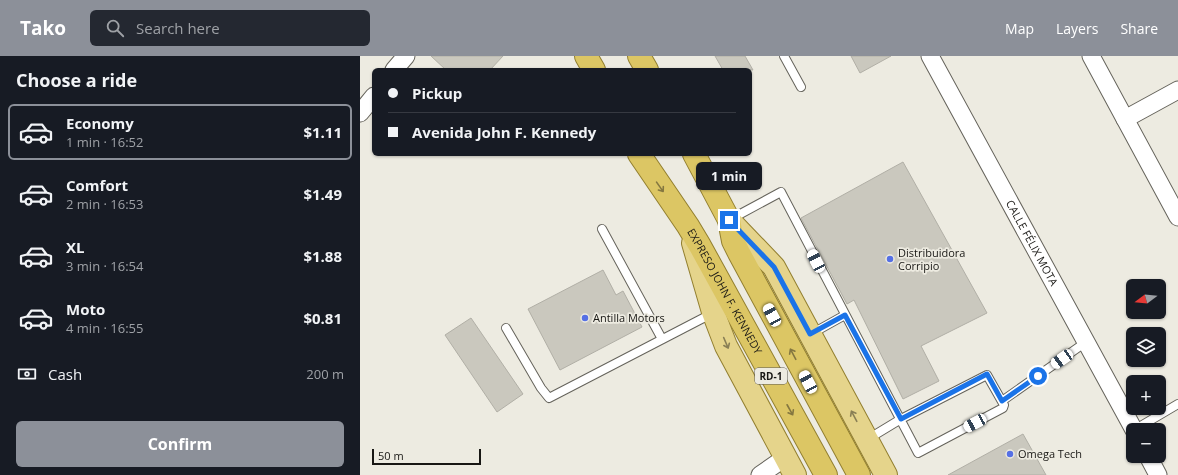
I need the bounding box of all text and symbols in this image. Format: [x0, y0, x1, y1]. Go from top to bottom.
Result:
search box [90, 10, 370, 46]
text: Tako [20, 15, 66, 41]
icon: search [104, 17, 126, 39]
text: Search here [136, 18, 220, 38]
text: Map [1005, 19, 1034, 38]
text: Layers [1056, 19, 1098, 38]
text: Share [1120, 19, 1158, 38]
text: Choose a ride [16, 68, 137, 92]
text: Pickup [412, 83, 462, 103]
text: Economy [66, 113, 134, 133]
icon: car [18, 114, 54, 150]
text: $1.11 [303, 122, 342, 142]
text: Avenida John F. Kennedy [412, 122, 596, 142]
text: 1 min · 16:52 [66, 133, 143, 151]
callout: 1 min [696, 162, 762, 190]
text: 1 min [711, 167, 747, 185]
text: Comfort [66, 175, 128, 195]
icon: car [18, 176, 54, 212]
one-way arrow [656, 181, 664, 192]
text: $1.49 [303, 184, 342, 204]
text: 2 min · 16:53 [66, 195, 143, 213]
street label: CALLE FÉLIX MOTA [1003, 197, 1062, 288]
route end [720, 211, 738, 229]
street label: EXPRESO JOHN F. KENNEDY [684, 225, 766, 357]
text: XL [66, 237, 84, 257]
icon: car [18, 238, 54, 274]
place label: Distribuidora Corripio [898, 245, 965, 273]
text: $1.88 [303, 246, 342, 266]
car [805, 248, 827, 274]
marker: Distribuidora Corripio [885, 254, 895, 264]
text: 3 min · 16:54 [66, 257, 143, 275]
north arrow [1126, 279, 1166, 319]
map controls [1126, 279, 1166, 463]
text: Moto [66, 299, 105, 319]
icon: car [18, 300, 54, 336]
car [761, 302, 783, 328]
text: $0.81 [303, 308, 342, 328]
place label: Antilla Motors [593, 310, 665, 325]
marker: Antilla Motors [580, 313, 590, 323]
text: 4 min · 16:55 [66, 319, 143, 337]
button: layers [1126, 327, 1166, 367]
one-way arrow [722, 337, 730, 349]
car [1049, 347, 1075, 371]
one-way arrow [789, 349, 797, 361]
icon: cash [16, 363, 38, 385]
text: Cash [48, 364, 82, 384]
text: 200 m [306, 365, 344, 383]
route start [1029, 367, 1047, 385]
road number: RD-1 [755, 368, 787, 384]
car [797, 369, 819, 395]
button: + [1126, 375, 1166, 415]
one-way arrow [786, 404, 794, 416]
one-way arrow [850, 410, 857, 422]
car [962, 412, 988, 434]
button: Confirm [16, 421, 344, 467]
button: − [1126, 423, 1166, 463]
place label: Omega Tech [1018, 446, 1082, 461]
scale bar [372, 447, 481, 466]
text: 50 m [378, 448, 404, 463]
marker: Omega Tech [1005, 449, 1015, 459]

